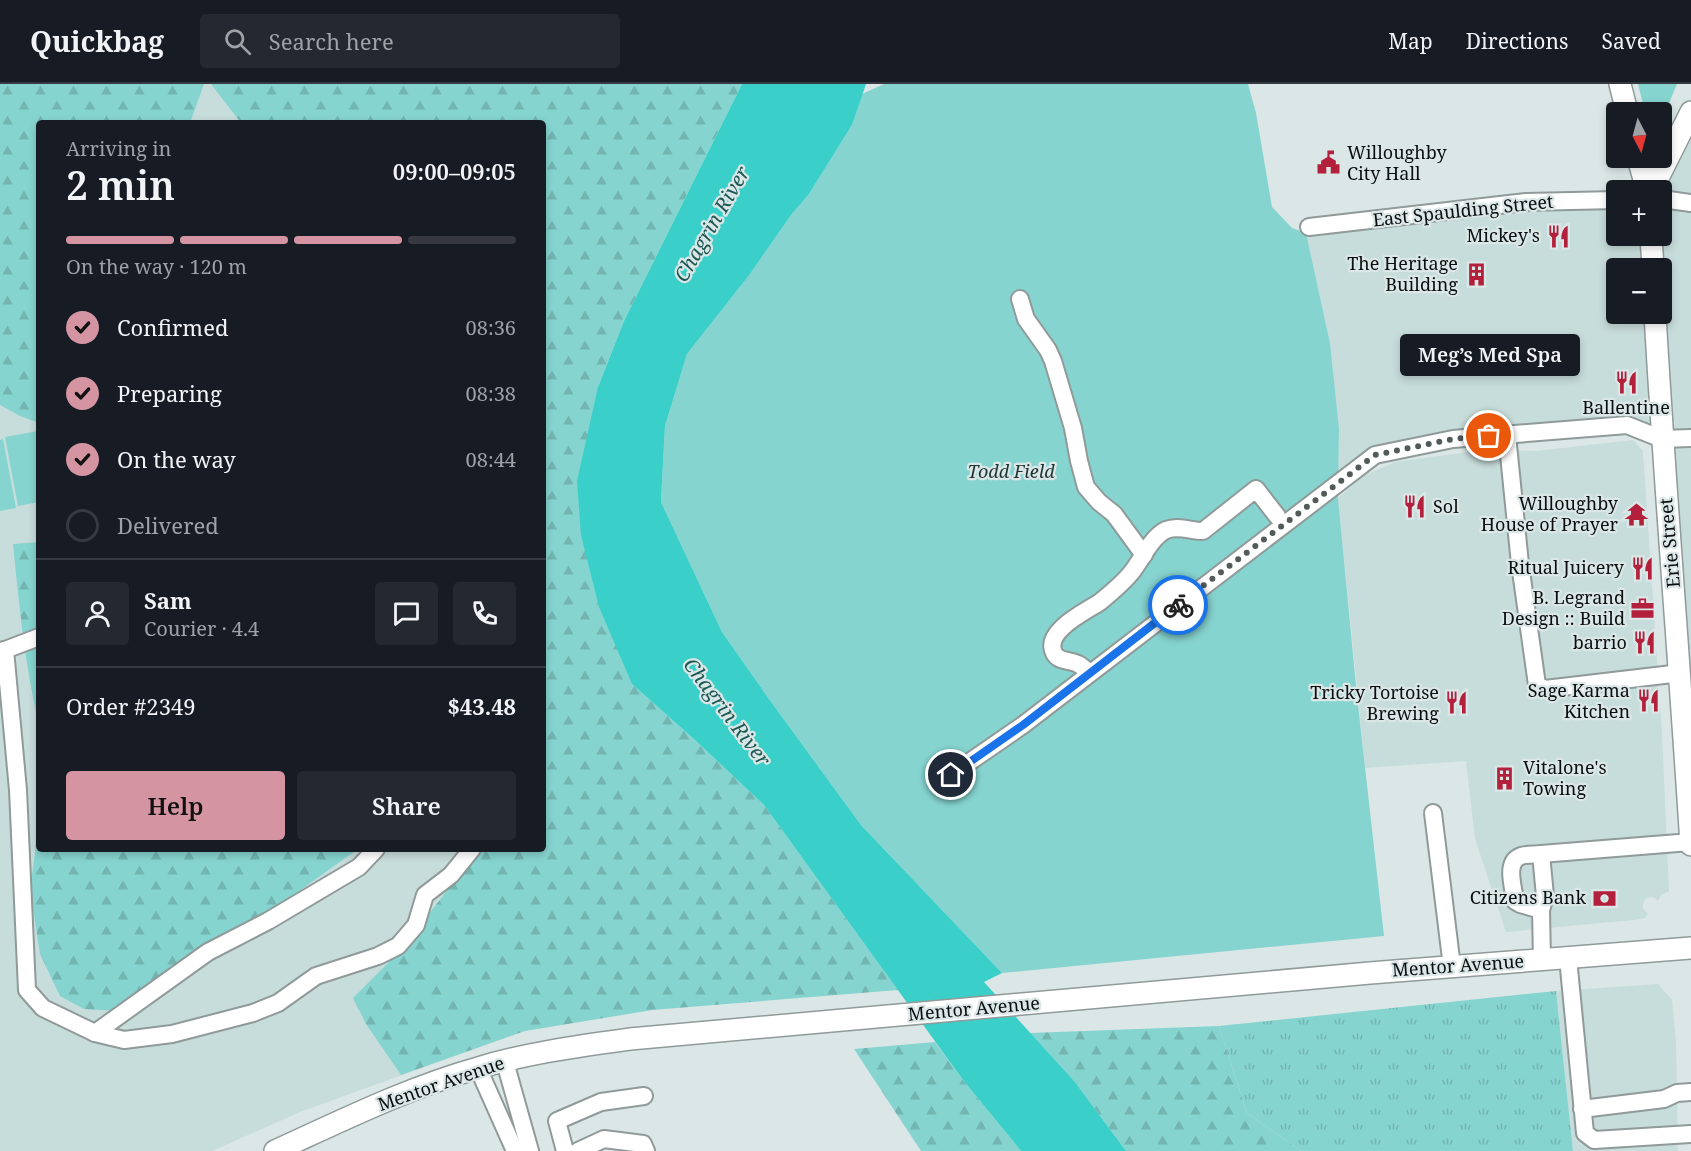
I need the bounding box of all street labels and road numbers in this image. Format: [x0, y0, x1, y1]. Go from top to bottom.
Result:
street label: East Spaulding Street [1371, 189, 1554, 231]
street label: Erie Street [1653, 497, 1685, 589]
street label: Mentor Avenue [1391, 948, 1525, 982]
street label: Mentor Avenue [907, 990, 1041, 1026]
street label: Mentor Avenue [374, 1050, 507, 1116]

